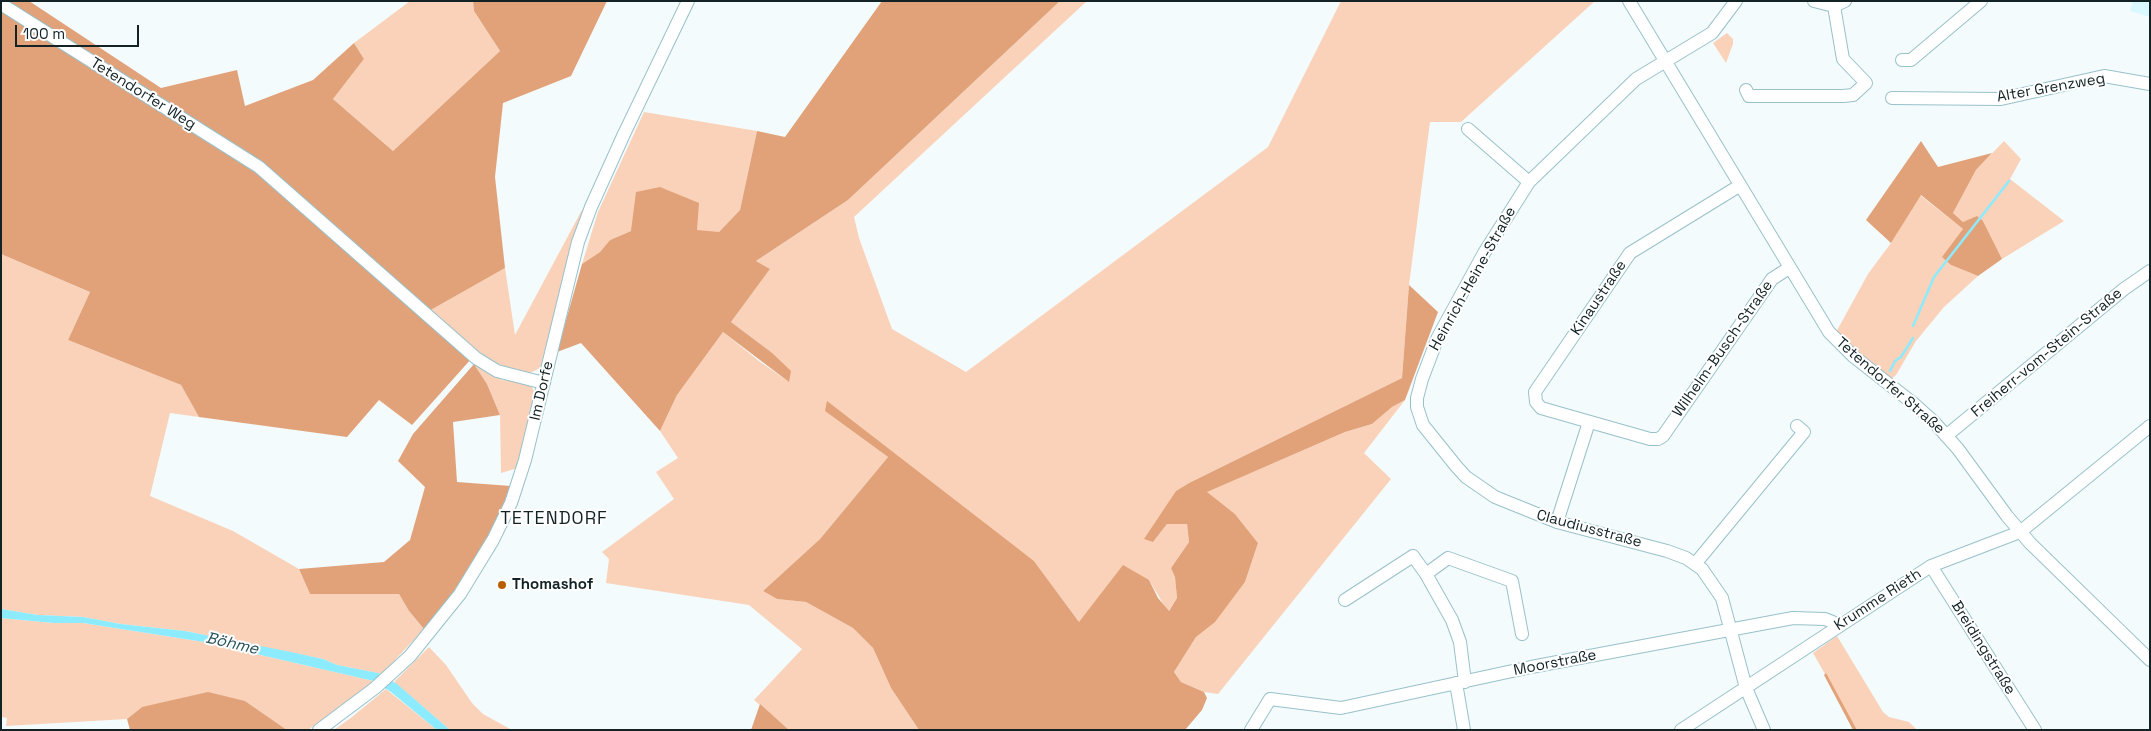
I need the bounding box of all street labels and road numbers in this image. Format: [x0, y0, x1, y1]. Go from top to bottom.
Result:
street label: Tetendorfer Weg [87, 54, 199, 134]
street label: Alter Grenzweg [1995, 70, 2107, 106]
street label: Heinrich-Heine-Straße [1426, 204, 1520, 354]
street label: Kinaustraße [1567, 257, 1631, 339]
street label: Wilhelm-Busch-Straße [1669, 277, 1777, 421]
street label: Freiherr-vom-Stein-Straße [1968, 285, 2126, 421]
street label: Tetendorfer Straße [1832, 334, 1948, 438]
street label: Im Dorfe [526, 360, 558, 422]
street label: Claudiusstraße [1534, 506, 1644, 552]
street label: Krumme Rieth [1831, 565, 1925, 635]
street label: Breidingstraße [1947, 598, 2019, 698]
street label: Moorstraße [1512, 646, 1598, 680]

